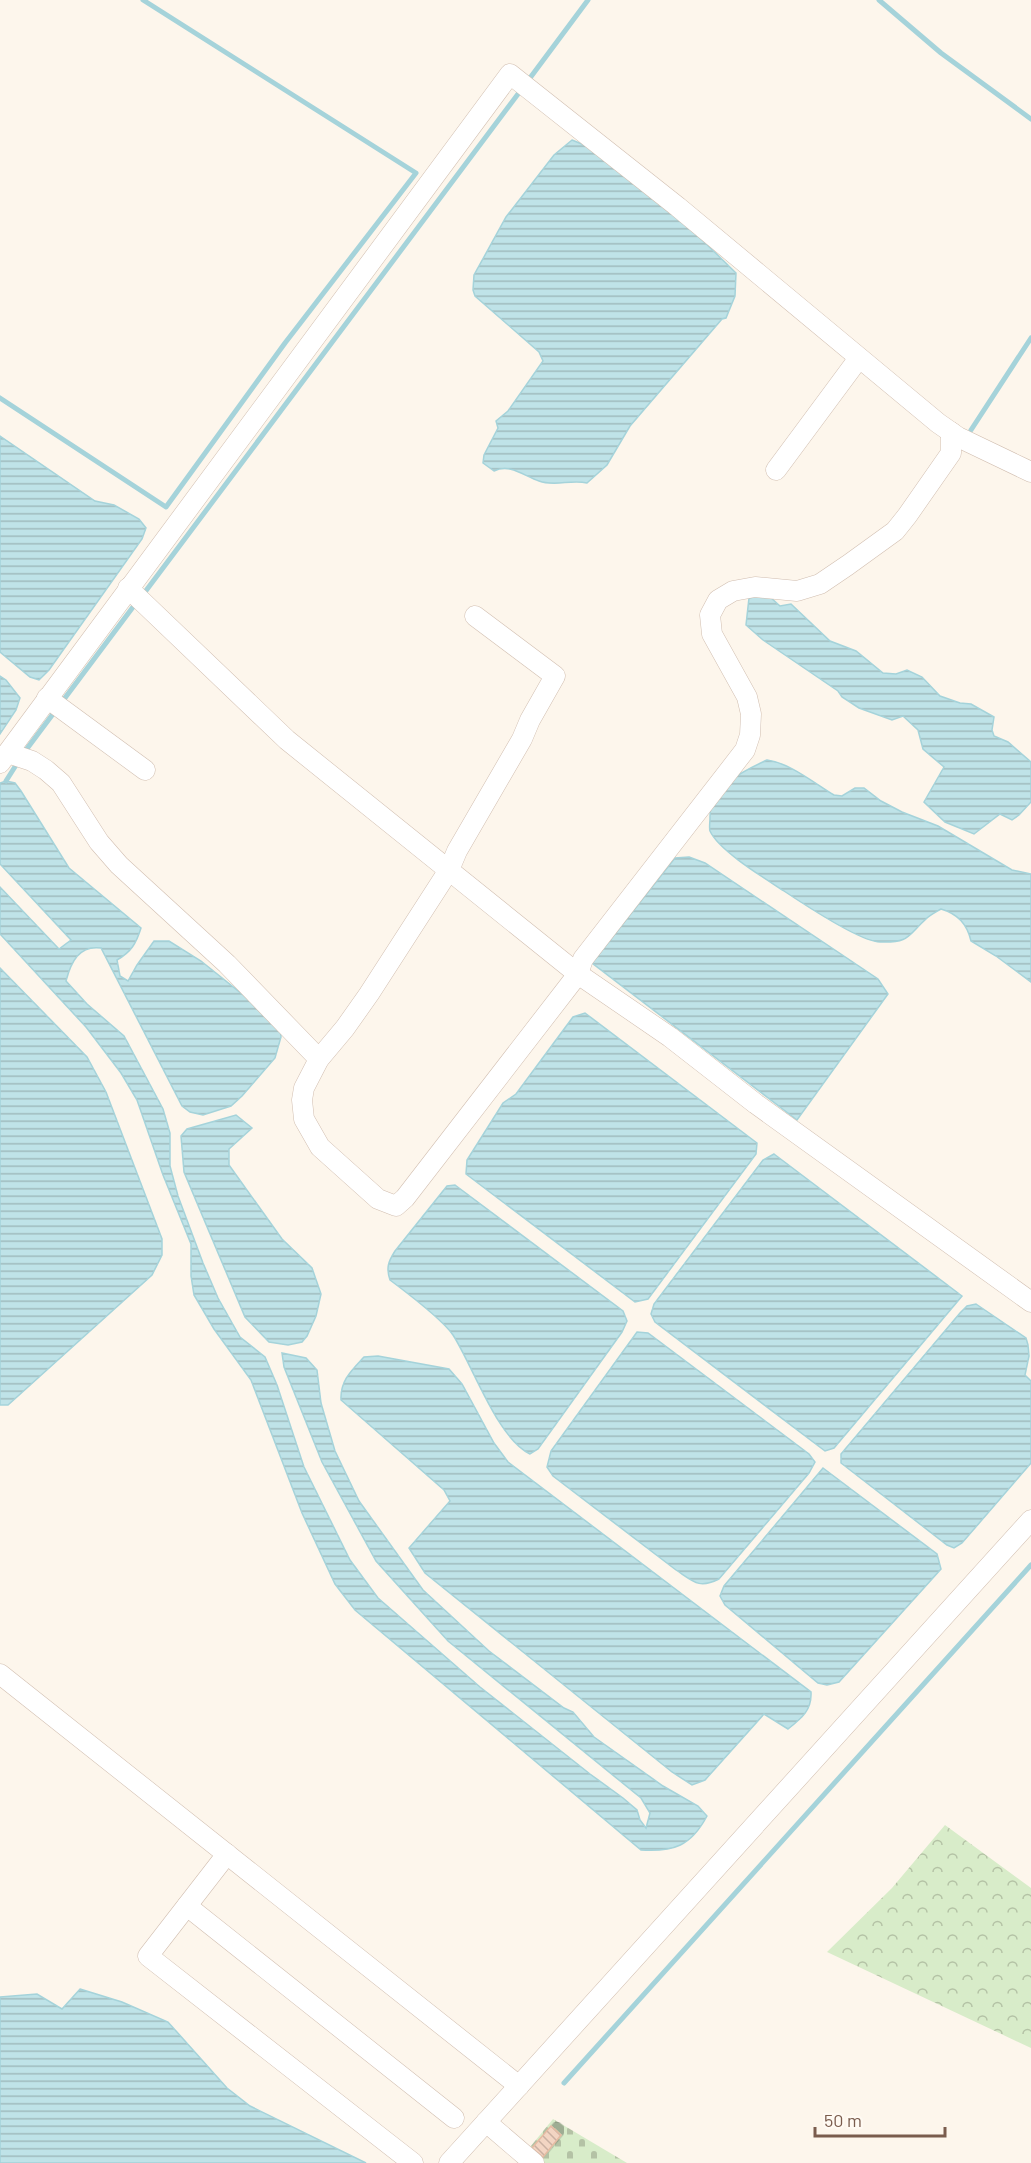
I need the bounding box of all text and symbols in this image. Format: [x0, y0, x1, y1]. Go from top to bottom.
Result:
scale bar [815, 2100, 946, 2138]
text: 50 m [824, 2109, 862, 2131]

